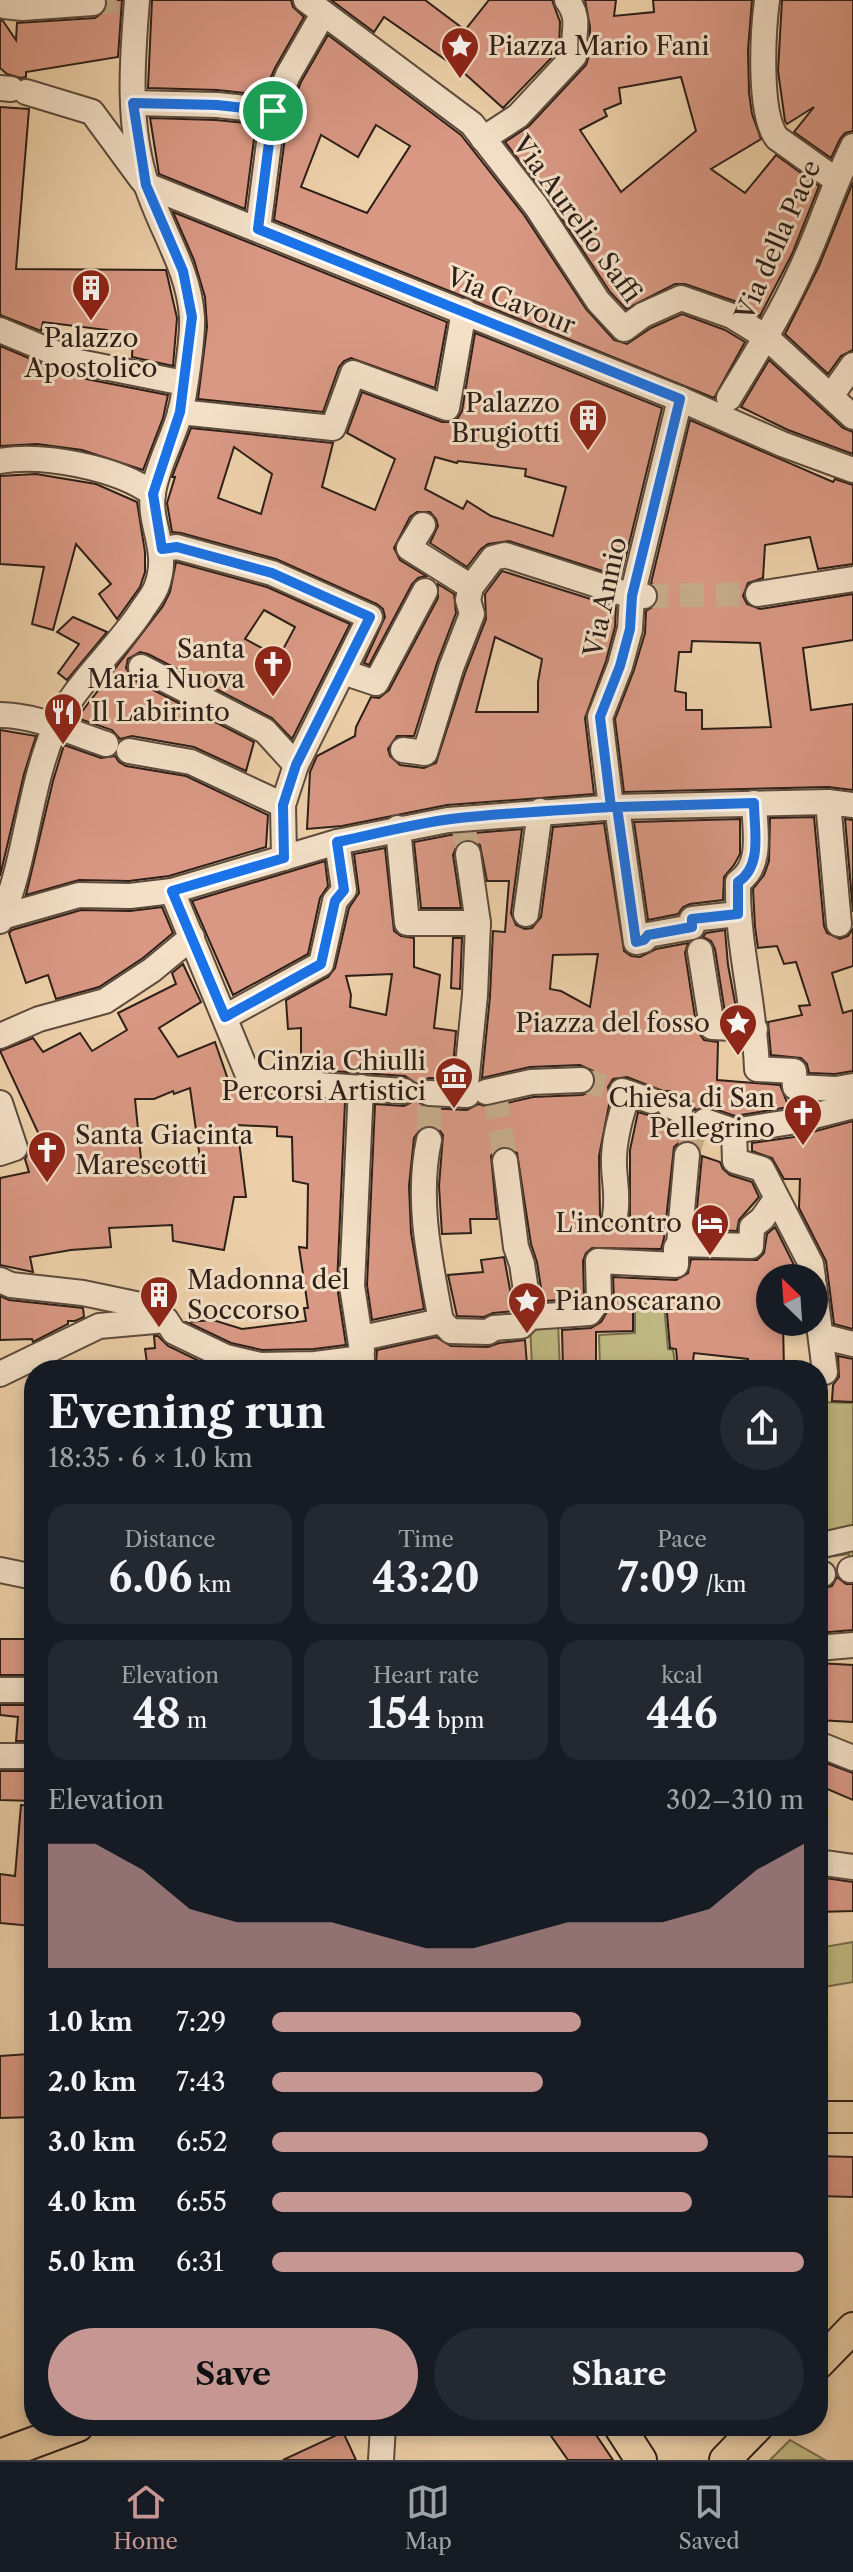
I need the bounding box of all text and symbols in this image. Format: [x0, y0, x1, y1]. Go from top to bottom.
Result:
place icon: Piazza Mario Fani [439, 25, 481, 80]
place label: Piazza Mario Fani [488, 30, 709, 62]
pin [239, 77, 307, 145]
icon: arrive [251, 89, 295, 133]
street label: Via Aurelio Saffi [505, 128, 648, 309]
street label: Via della Pace [728, 155, 828, 326]
street label: Via Cavour [441, 260, 580, 341]
building icon: Palazzo Apostolico [70, 267, 112, 322]
place label: Palazzo Apostolico [24, 322, 157, 384]
place label: Palazzo Brugiotti [451, 387, 560, 449]
building icon: Palazzo Brugiotti [567, 397, 609, 452]
street label: Via Annio [576, 534, 633, 661]
place label: Santa Maria Nuova [87, 633, 245, 695]
church icon: Santa Maria Nuova [252, 643, 294, 698]
restaurant icon: Il Labirinto [42, 691, 84, 746]
place label: Il Labirinto [91, 696, 230, 728]
place icon: Piazza del fosso [717, 1002, 759, 1057]
place label: Piazza del fosso [516, 1007, 710, 1039]
place label: Cinzia Chiulli Percorsi Artistici [222, 1045, 426, 1107]
museum icon: Cinzia Chiulli Percorsi Artistici [433, 1055, 475, 1110]
place label: Chiesa di San Pellegrino [608, 1082, 775, 1144]
church icon: Chiesa di San Pellegrino [782, 1092, 824, 1147]
place label: Santa Giacinta Marescotti [75, 1119, 254, 1181]
church icon: Santa Giacinta Marescotti [26, 1129, 68, 1184]
hotel icon: L'incontro [689, 1202, 731, 1257]
place label: L'incontro [556, 1207, 682, 1239]
place label: Madonna del Soccorso [187, 1264, 350, 1326]
north arrow [756, 1264, 828, 1336]
map controls [756, 1264, 828, 1336]
building icon: Madonna del Soccorso [138, 1274, 180, 1329]
place icon: Pianoscarano [506, 1280, 548, 1335]
place label: Pianoscarano [555, 1285, 721, 1317]
text: Evening run [48, 1385, 325, 1439]
button: share [720, 1386, 804, 1470]
text: 18:35 · 6 × 1.0 km [48, 1442, 253, 1474]
text: Distance [124, 1526, 216, 1553]
text: Time [398, 1526, 454, 1553]
text: Pace [657, 1526, 707, 1553]
text: 6.06 [109, 1553, 192, 1602]
text: 43:20 [372, 1553, 480, 1602]
text: 7:09 [617, 1553, 700, 1602]
text: km [192, 1571, 231, 1598]
text: /km [700, 1571, 747, 1598]
text: Elevation [121, 1662, 219, 1689]
text: Heart rate [373, 1662, 479, 1689]
text: kcal [661, 1662, 703, 1689]
text: 48 [133, 1689, 181, 1738]
text: 154 [368, 1689, 431, 1738]
text: 446 [646, 1689, 718, 1738]
text: m [181, 1707, 207, 1734]
text: bpm [431, 1707, 484, 1734]
text: Elevation [48, 1784, 164, 1816]
text: 302–310 m [666, 1784, 804, 1816]
text: 1.0 km [48, 2006, 133, 2038]
text: 7:29 [176, 2006, 226, 2038]
text: 2.0 km [48, 2066, 136, 2098]
text: 7:43 [176, 2066, 225, 2098]
text: 3.0 km [48, 2126, 136, 2158]
text: 6:52 [176, 2126, 228, 2158]
text: 4.0 km [48, 2186, 136, 2218]
text: 6:55 [176, 2186, 227, 2218]
text: 5.0 km [48, 2246, 135, 2278]
text: 6:31 [176, 2246, 224, 2278]
button: Save [48, 2328, 418, 2420]
button: Share [434, 2328, 804, 2420]
tab: Home [113, 2480, 178, 2555]
tab: Map [405, 2480, 452, 2555]
tab: Saved [679, 2480, 740, 2555]

